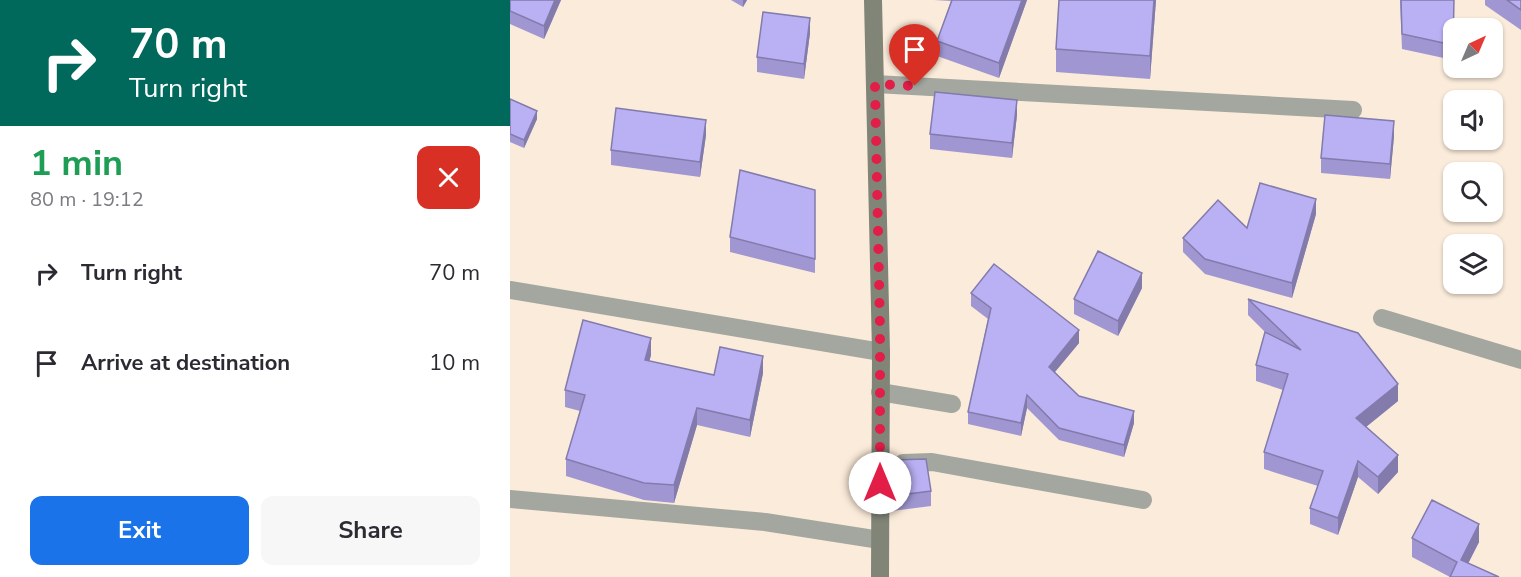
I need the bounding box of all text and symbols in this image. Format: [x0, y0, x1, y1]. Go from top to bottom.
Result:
text: 70 m [129, 16, 228, 73]
north arrow [1443, 18, 1503, 78]
map controls [1443, 18, 1503, 294]
icon: right [30, 24, 108, 102]
pin [889, 24, 940, 86]
icon: arrive [898, 33, 931, 66]
text: Turn right [129, 70, 247, 107]
button: sound [1443, 90, 1503, 150]
text: 1 min [30, 139, 123, 188]
button: close [417, 146, 480, 209]
button: search [1443, 162, 1503, 222]
text: 80 m · 19:12 [30, 186, 144, 213]
button: layers [1443, 234, 1503, 294]
icon: right [30, 257, 63, 290]
text: Turn right [81, 258, 182, 288]
text: 70 m [429, 258, 480, 288]
icon: arrive [30, 347, 63, 380]
text: Arrive at destination [81, 348, 290, 378]
text: 10 m [429, 348, 480, 378]
position arrow [848, 451, 912, 515]
button: Exit [30, 496, 249, 565]
button: Share [261, 496, 480, 565]

